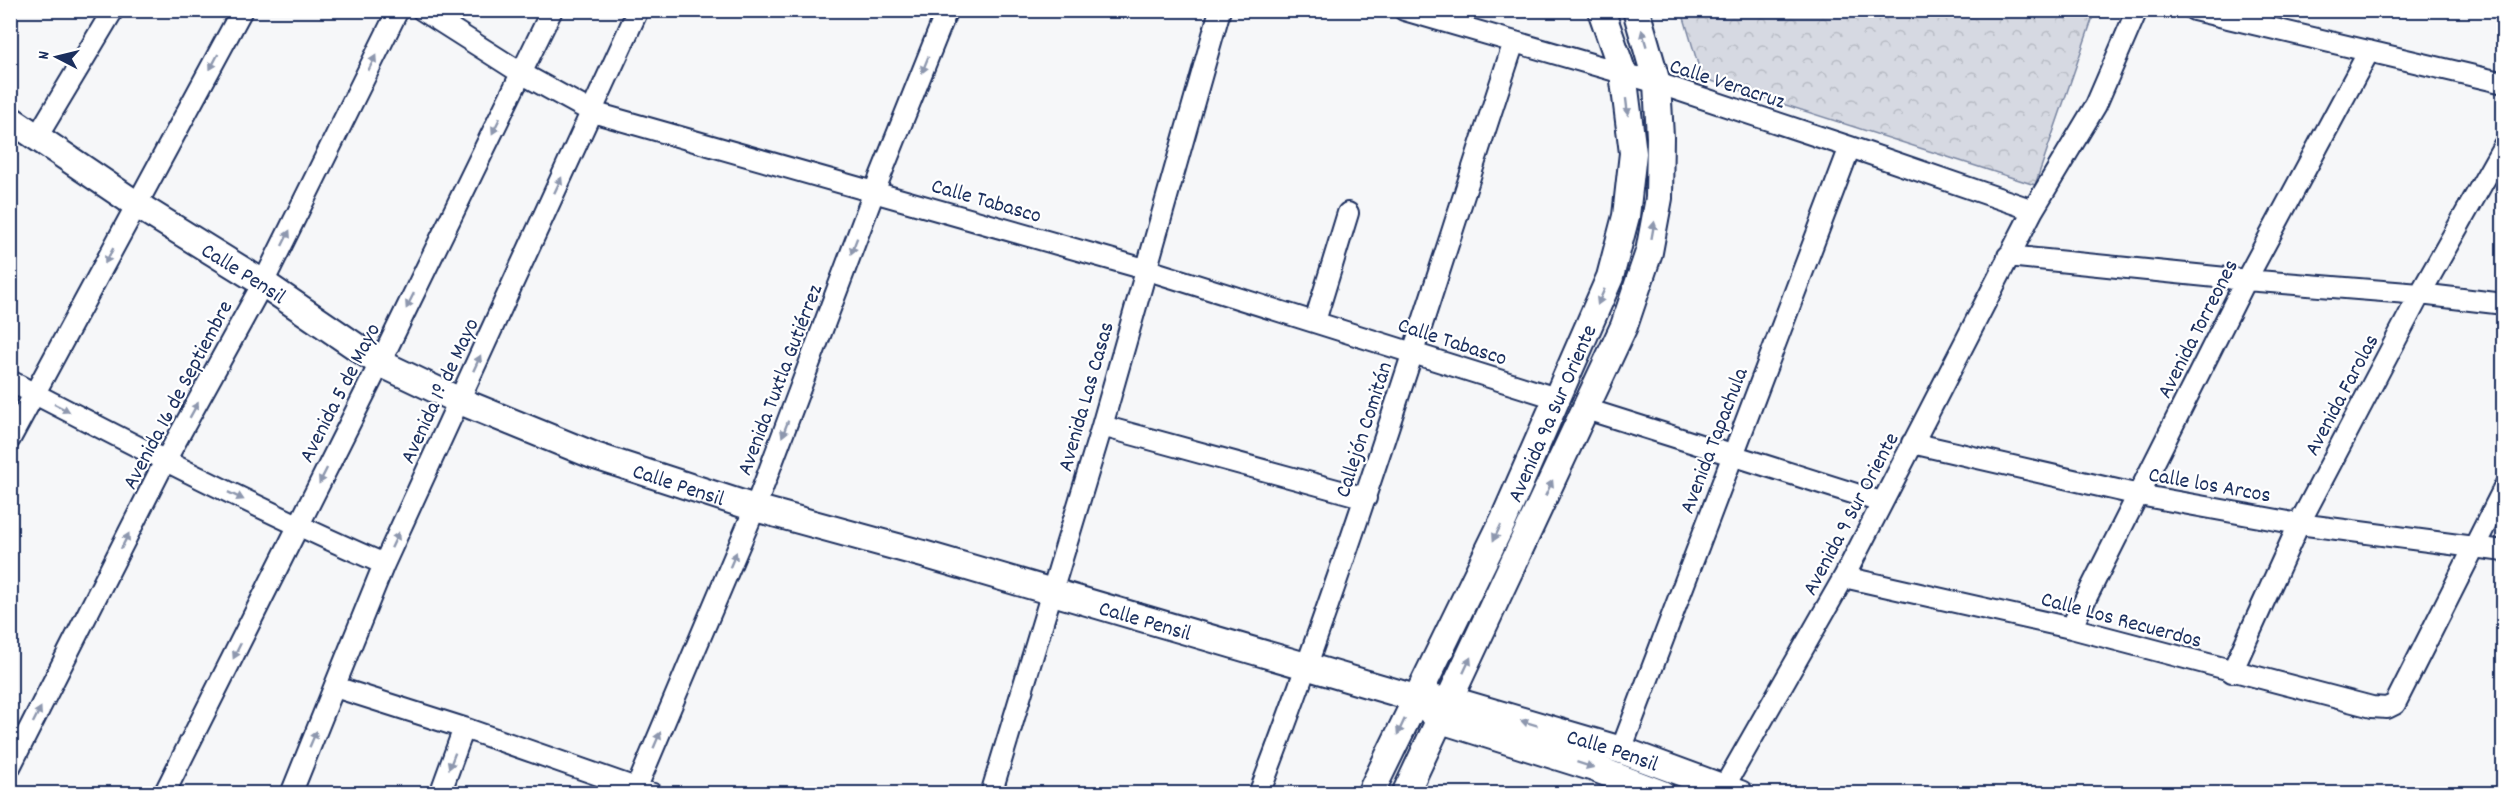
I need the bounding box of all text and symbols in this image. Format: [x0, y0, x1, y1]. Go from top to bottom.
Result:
north arrow [27, 27, 87, 87]
one-way arrow [1639, 29, 1648, 47]
text: N [33, 50, 57, 61]
street label: Calle Veracruz [1665, 52, 1789, 119]
one-way arrow [209, 54, 219, 71]
one-way arrow [367, 55, 377, 72]
one-way arrow [920, 56, 929, 74]
one-way arrow [1622, 97, 1632, 116]
one-way arrow [491, 117, 501, 135]
street label: Calle Tabasco [927, 172, 1045, 233]
one-way arrow [554, 177, 563, 194]
one-way arrow [1649, 221, 1658, 240]
one-way arrow [281, 230, 290, 247]
street label: Calle Pensil [194, 236, 291, 313]
one-way arrow [848, 237, 858, 255]
one-way arrow [104, 248, 114, 265]
street label: Avenida Torreones [2151, 255, 2247, 404]
street label: Avenida Tuxtla Gutiérrez [731, 280, 832, 480]
one-way arrow [1596, 289, 1606, 307]
one-way arrow [406, 293, 415, 310]
street label: Avenida 16 de Septiembre [116, 296, 242, 496]
street label: Calle Tabasco [1393, 311, 1511, 376]
street label: Avenida 1º de Mayo [394, 314, 488, 469]
street label: Avenida 5 de Mayo [293, 318, 390, 469]
street label: Avenida Las Casas [1051, 318, 1124, 475]
street label: Avenida 9a Sur Oriente [1501, 320, 1606, 508]
street label: Avenida Farolas [2298, 329, 2388, 462]
one-way arrow [472, 353, 482, 371]
street label: Callejón Comitán [1329, 358, 1402, 502]
street label: Avenida Tapachula [1673, 363, 1758, 519]
one-way arrow [189, 401, 199, 418]
one-way arrow [54, 403, 71, 413]
one-way arrow [780, 420, 789, 438]
street label: Avenida 9 Sur Oriente [1796, 428, 1908, 602]
street label: Calle Pensil [628, 457, 728, 516]
street label: Calle los Arcos [2146, 460, 2273, 512]
one-way arrow [318, 467, 328, 484]
one-way arrow [1545, 480, 1554, 497]
one-way arrow [228, 492, 245, 501]
one-way arrow [1492, 525, 1502, 542]
one-way arrow [391, 531, 400, 548]
one-way arrow [120, 533, 130, 550]
one-way arrow [728, 551, 738, 569]
street label: Calle Los Recuerdos [2037, 585, 2205, 658]
street label: Calle Pensil [1095, 594, 1194, 651]
one-way arrow [232, 642, 241, 659]
one-way arrow [1462, 657, 1471, 674]
one-way arrow [32, 707, 42, 724]
one-way arrow [1397, 718, 1407, 736]
one-way arrow [1520, 718, 1538, 727]
street label: Calle Pensil [1563, 723, 1662, 782]
one-way arrow [308, 730, 318, 748]
one-way arrow [652, 730, 662, 748]
one-way arrow [447, 752, 456, 770]
one-way arrow [1576, 761, 1594, 771]

